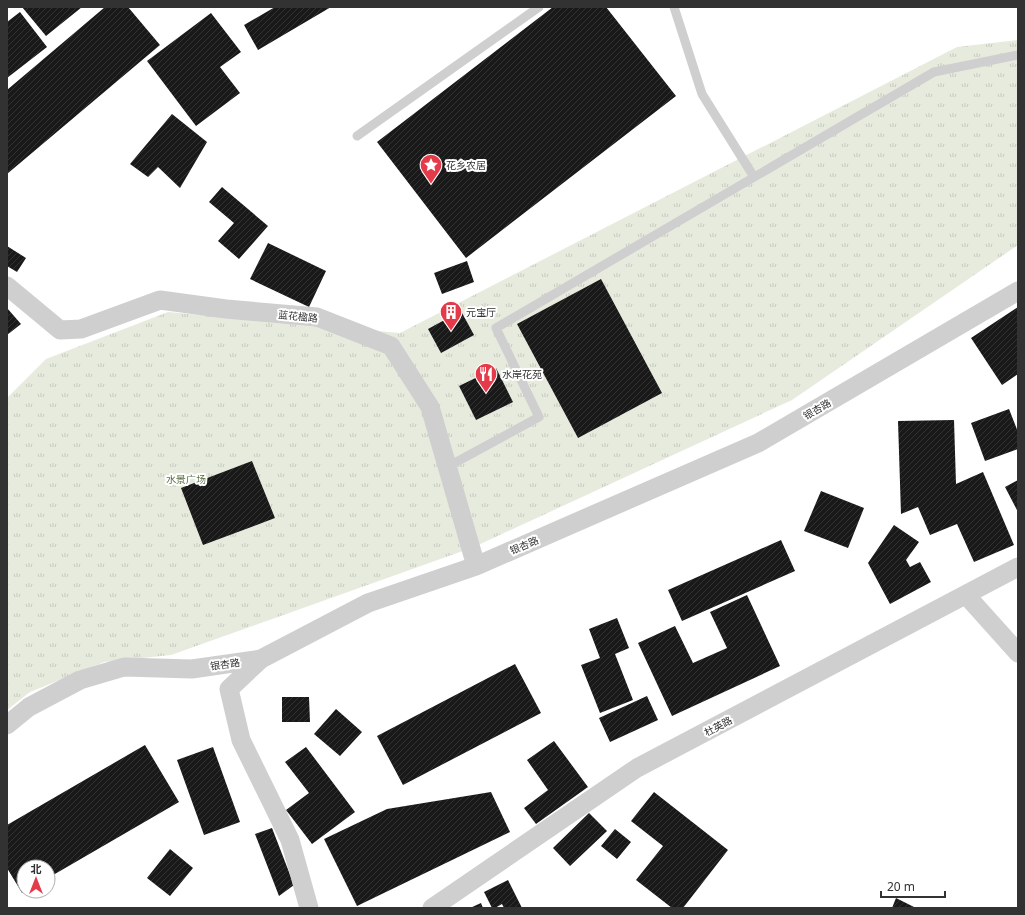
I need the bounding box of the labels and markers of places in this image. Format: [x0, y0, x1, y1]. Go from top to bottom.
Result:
place icon: 花乡农居 [418, 152, 444, 185]
place label: 花乡农居 [446, 158, 486, 172]
building icon: 元宝厅 [438, 299, 464, 332]
place label: 元宝厅 [466, 305, 496, 319]
restaurant icon: 水岸花苑 [473, 361, 499, 394]
place label: 水岸花苑 [502, 367, 542, 381]

